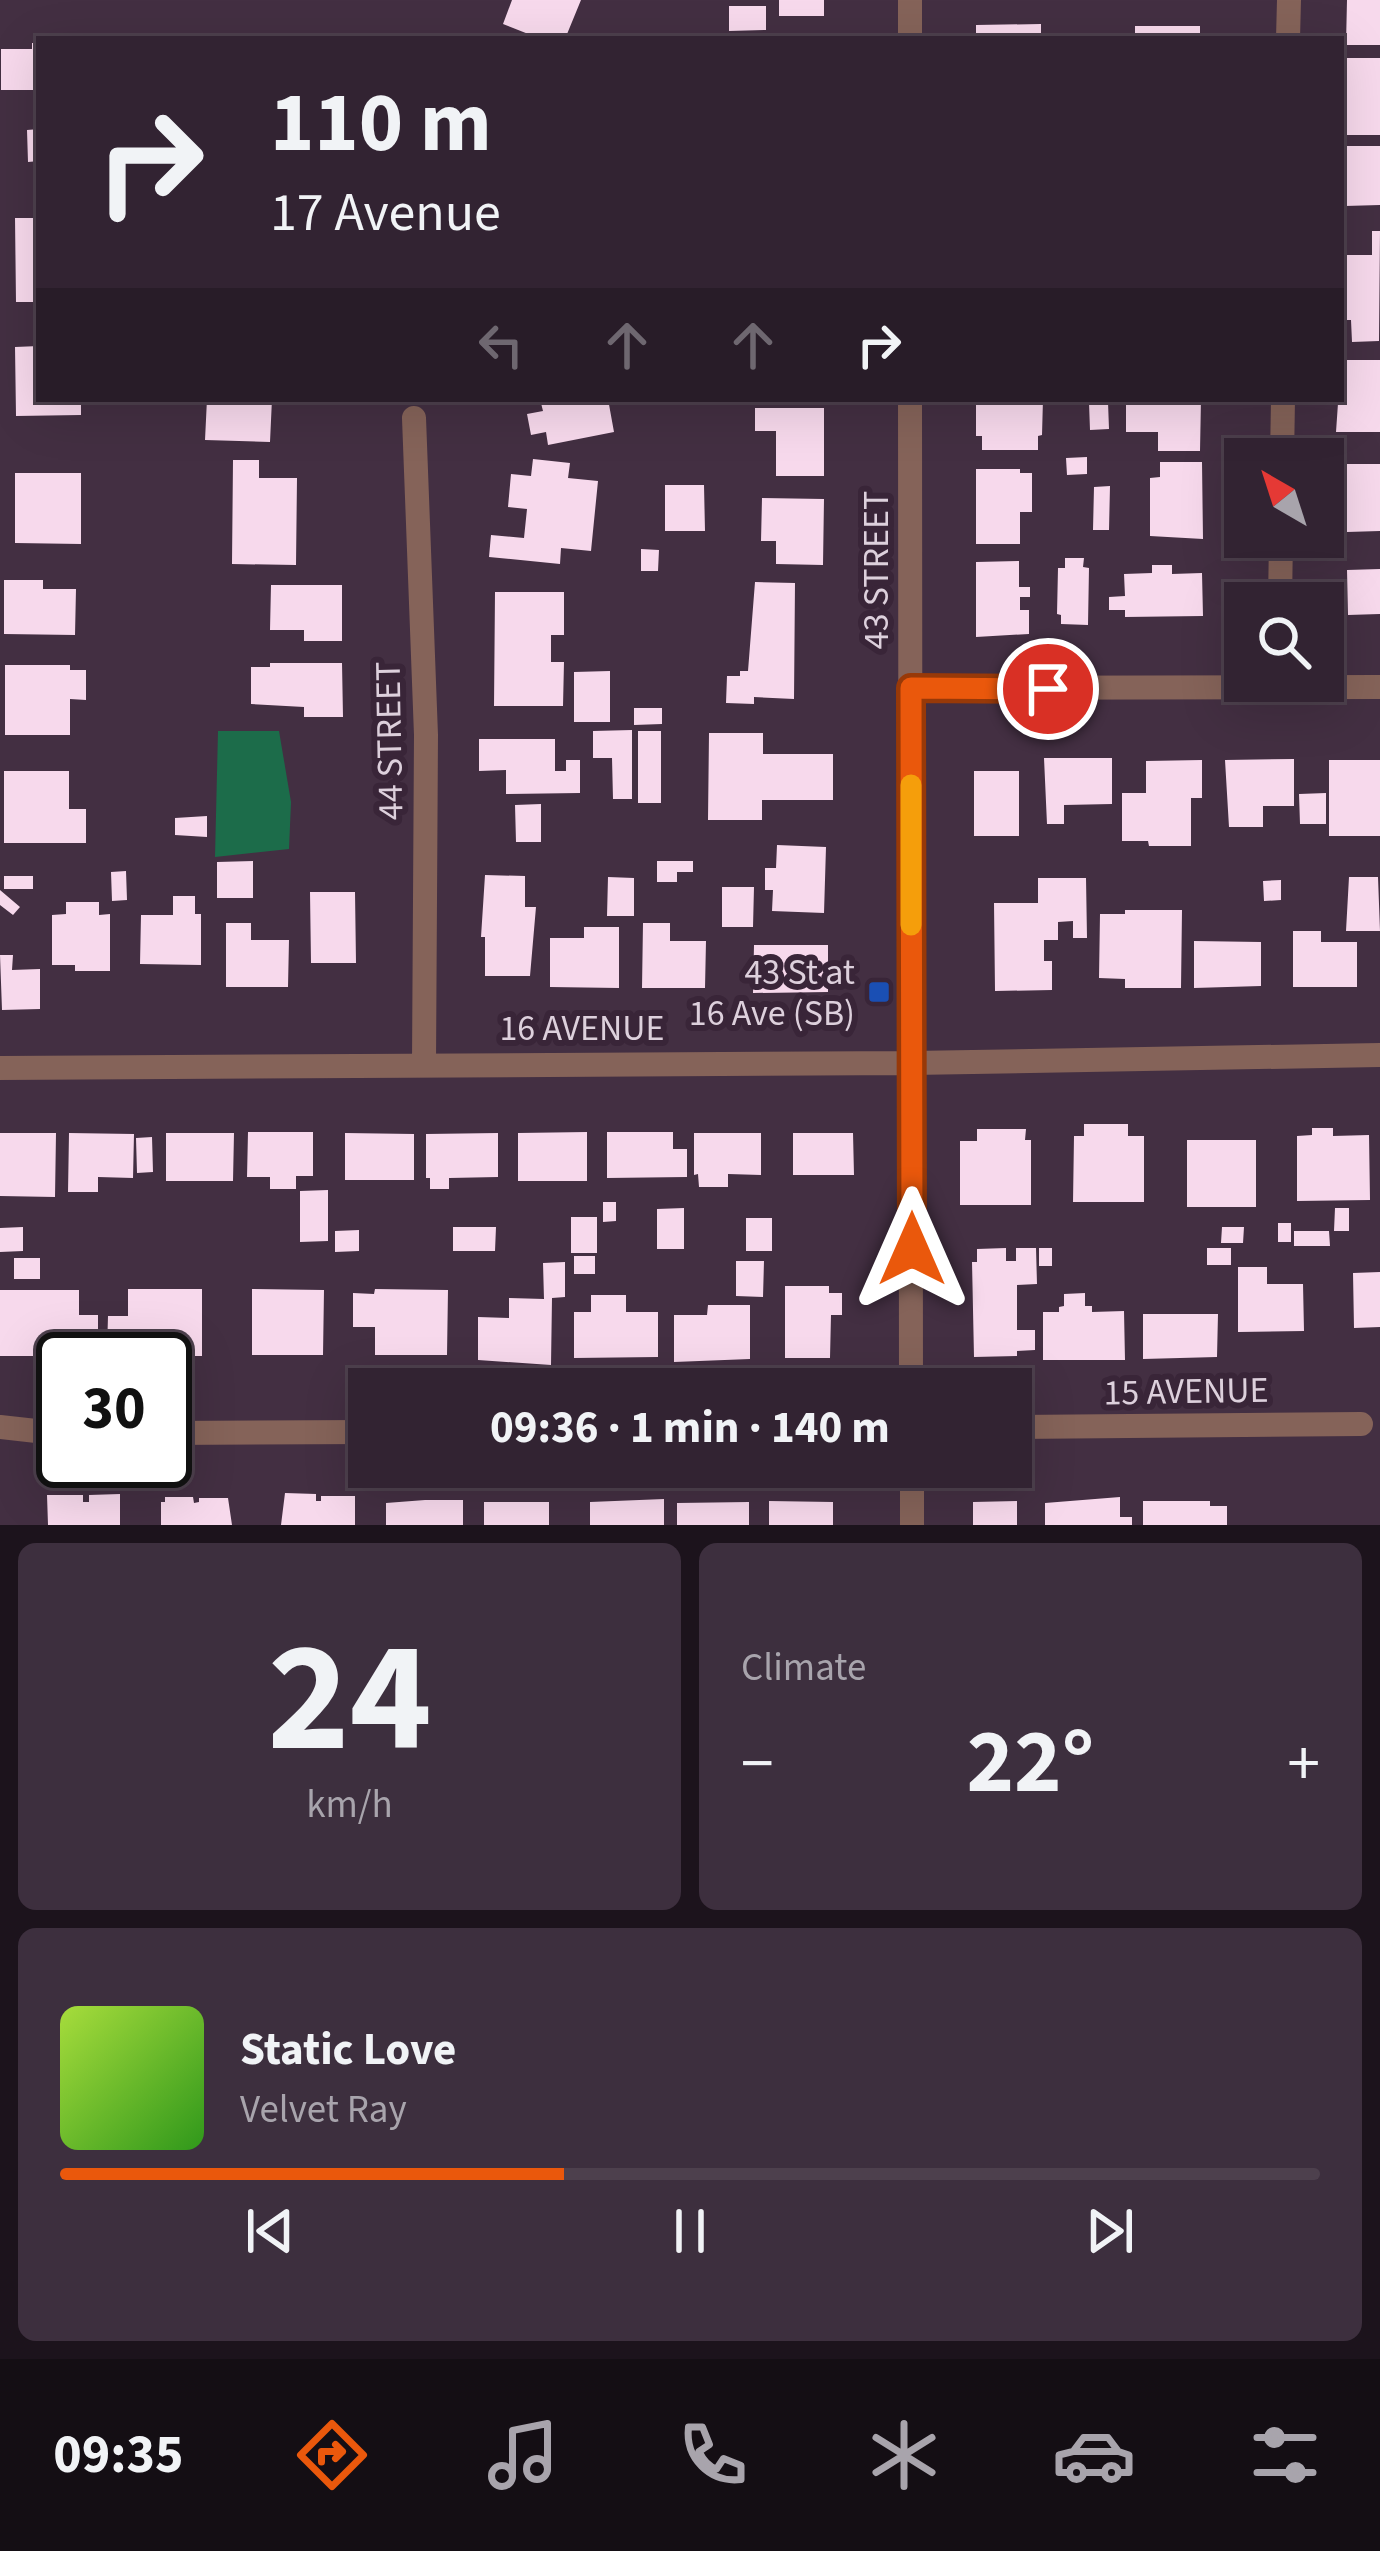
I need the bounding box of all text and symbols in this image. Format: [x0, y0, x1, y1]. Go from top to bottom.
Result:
text: 110 m [270, 64, 492, 184]
icon: right [72, 84, 228, 240]
text: 17 Avenue [270, 175, 501, 252]
icon: left [468, 312, 534, 378]
icon: ahead [594, 312, 660, 378]
icon: ahead [720, 312, 786, 378]
icon: right [846, 312, 912, 378]
north arrow [1224, 438, 1344, 558]
map controls [1224, 438, 1344, 702]
street label: 43 STREET [851, 491, 902, 649]
button: search [1224, 582, 1344, 702]
pin [997, 638, 1099, 740]
icon: arrive [1015, 656, 1081, 722]
street label: 44 STREET [363, 661, 416, 821]
place label: 43 St at 16 Ave (SB) [689, 947, 855, 1039]
marker: 43 St at 16 Ave (SB) [866, 979, 892, 1005]
street label: 16 AVENUE [499, 1003, 665, 1054]
position arrow [849, 1186, 975, 1312]
speed limit sign: 30 [36, 1332, 192, 1488]
street label: 15 AVENUE [1103, 1365, 1269, 1418]
text: 09:36 · 1 min · 140 m [490, 1396, 890, 1460]
text: 24 [267, 1588, 432, 1810]
text: Climate [741, 1640, 866, 1696]
text: 22° [967, 1699, 1094, 1827]
text: − [741, 1717, 774, 1811]
text: + [1287, 1717, 1320, 1811]
text: km/h [306, 1777, 393, 1833]
text: Static Love [240, 2018, 456, 2082]
text: Velvet Ray [240, 2082, 407, 2138]
icon: previous [237, 2198, 303, 2264]
icon: pause [657, 2198, 723, 2264]
icon: next [1077, 2198, 1143, 2264]
icon: directions [290, 2413, 374, 2497]
icon: music [481, 2413, 565, 2497]
icon: phone [671, 2413, 755, 2497]
icon: climate [862, 2413, 946, 2497]
icon: car [1052, 2413, 1136, 2497]
icon: filters [1243, 2413, 1327, 2497]
text: 09:35 [53, 2417, 184, 2494]

